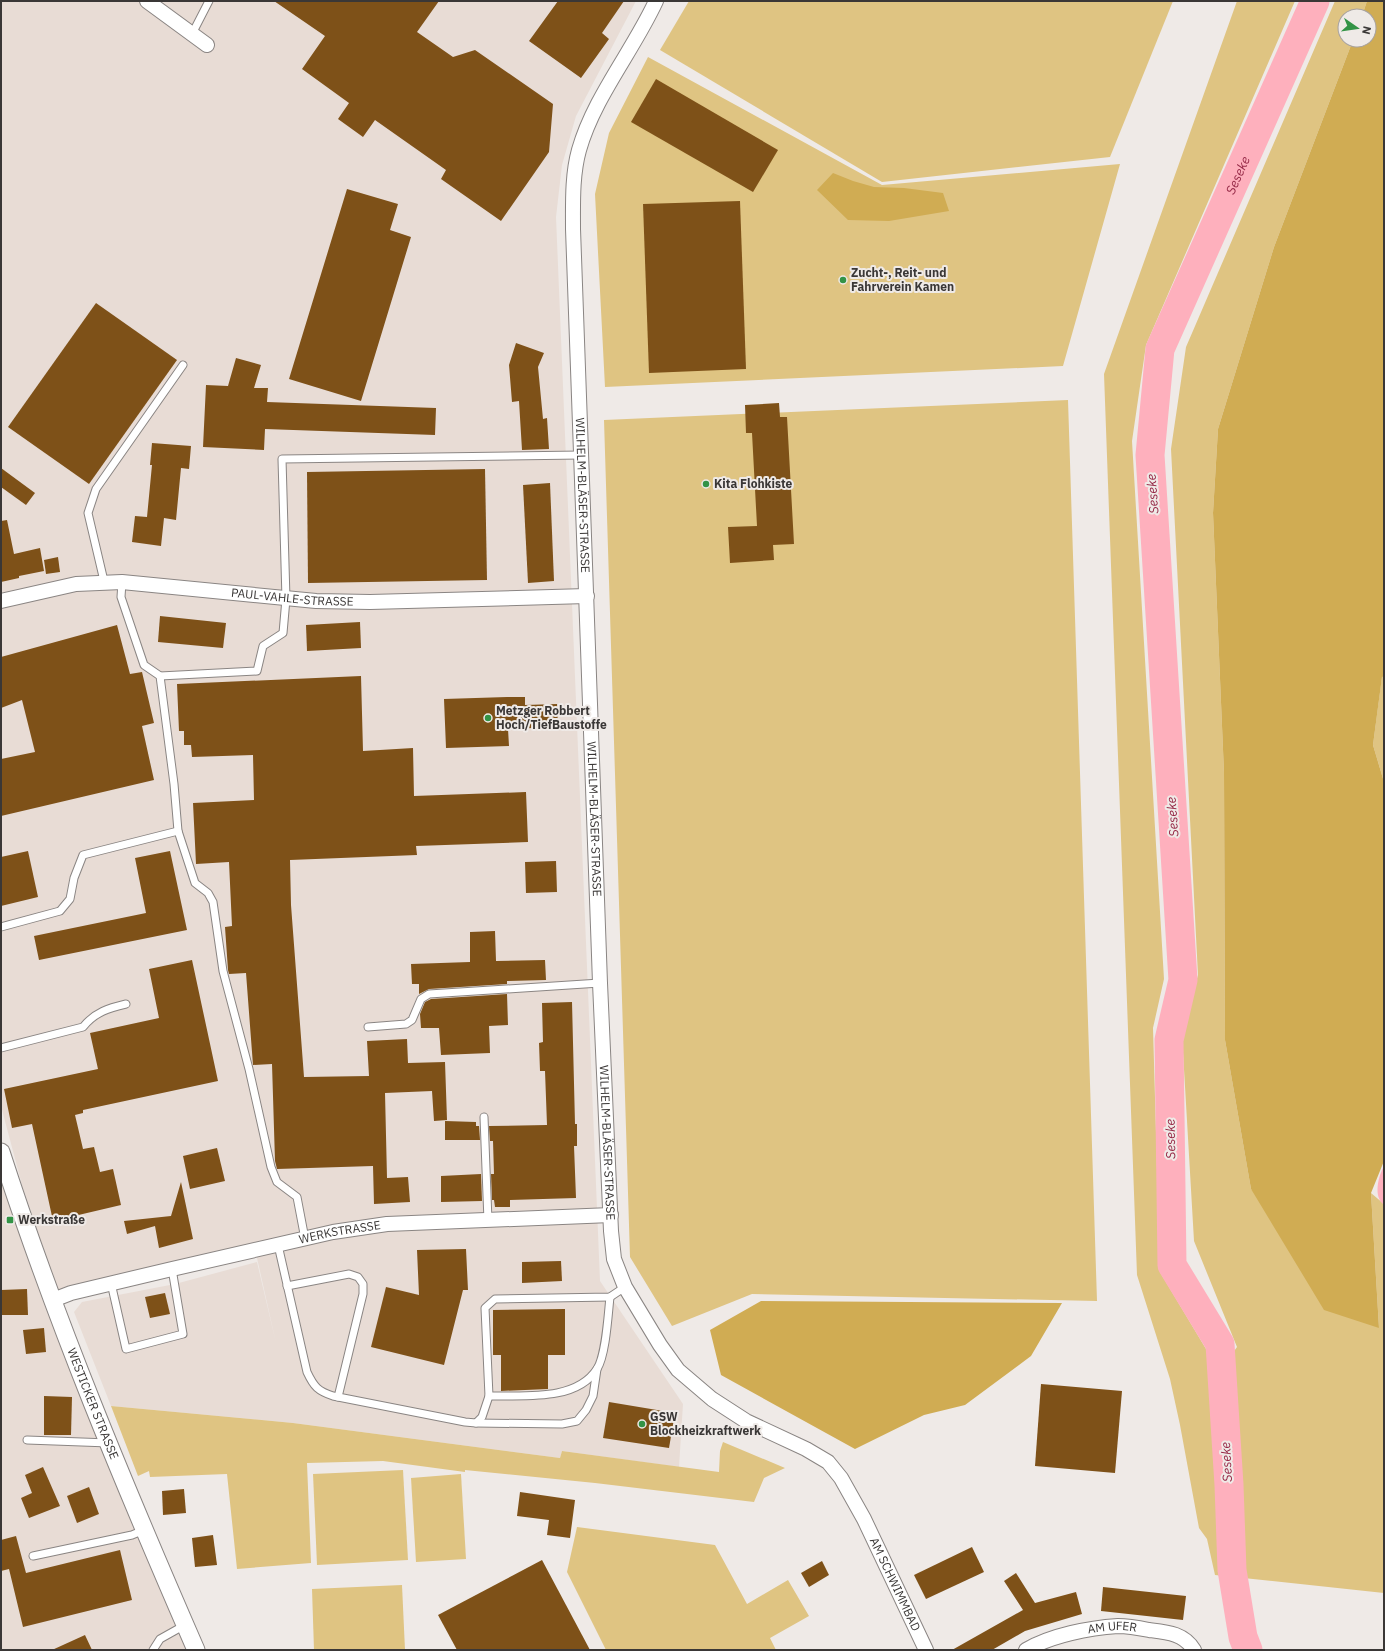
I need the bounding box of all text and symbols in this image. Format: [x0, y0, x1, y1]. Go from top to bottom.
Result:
north arrow [1337, 8, 1377, 48]
text: N [1359, 25, 1374, 36]
water label: Seseke [1222, 153, 1254, 197]
place label: Zucht-, Reit- und Fahrverein Kamen [851, 265, 954, 294]
marker: Zucht-, Reit- und Fahrverein Kamen [838, 275, 848, 285]
street label: WILHELM-BLÄSER-STRASSE [573, 417, 593, 573]
water label: Seseke [1143, 473, 1162, 515]
place label: Kita Flohkiste [714, 476, 792, 491]
marker: Kita Flohkiste [701, 479, 711, 489]
street label: PAUL-VAHLE-STRASSE [230, 585, 354, 609]
place label: Metzger Robbert Hoch/TiefBaustoffe [496, 703, 607, 732]
marker: Metzger Robbert Hoch/TiefBaustoffe [483, 713, 493, 723]
street label: WILHELM-BLÄSER-STRASSE [584, 741, 605, 897]
water label: Seseke [1163, 796, 1182, 838]
street label: WILHELM-BLÄSER-STRASSE [597, 1065, 619, 1221]
water label: Seseke [1162, 1118, 1179, 1159]
place label: Werkstraße [18, 1212, 85, 1227]
marker: Werkstraße [5, 1215, 15, 1225]
street label: WERKSTRASSE [297, 1217, 382, 1247]
street label: WESTICKER STRASSE [64, 1346, 122, 1461]
place label: GSW Blockheizkraftwerk [650, 1409, 761, 1438]
marker: GSW Blockheizkraftwerk [637, 1419, 647, 1429]
water label: Seseke [1217, 1441, 1236, 1482]
street label: AM SCHWIMMBAD [867, 1535, 924, 1633]
street label: AM UFER [1086, 1618, 1138, 1637]

